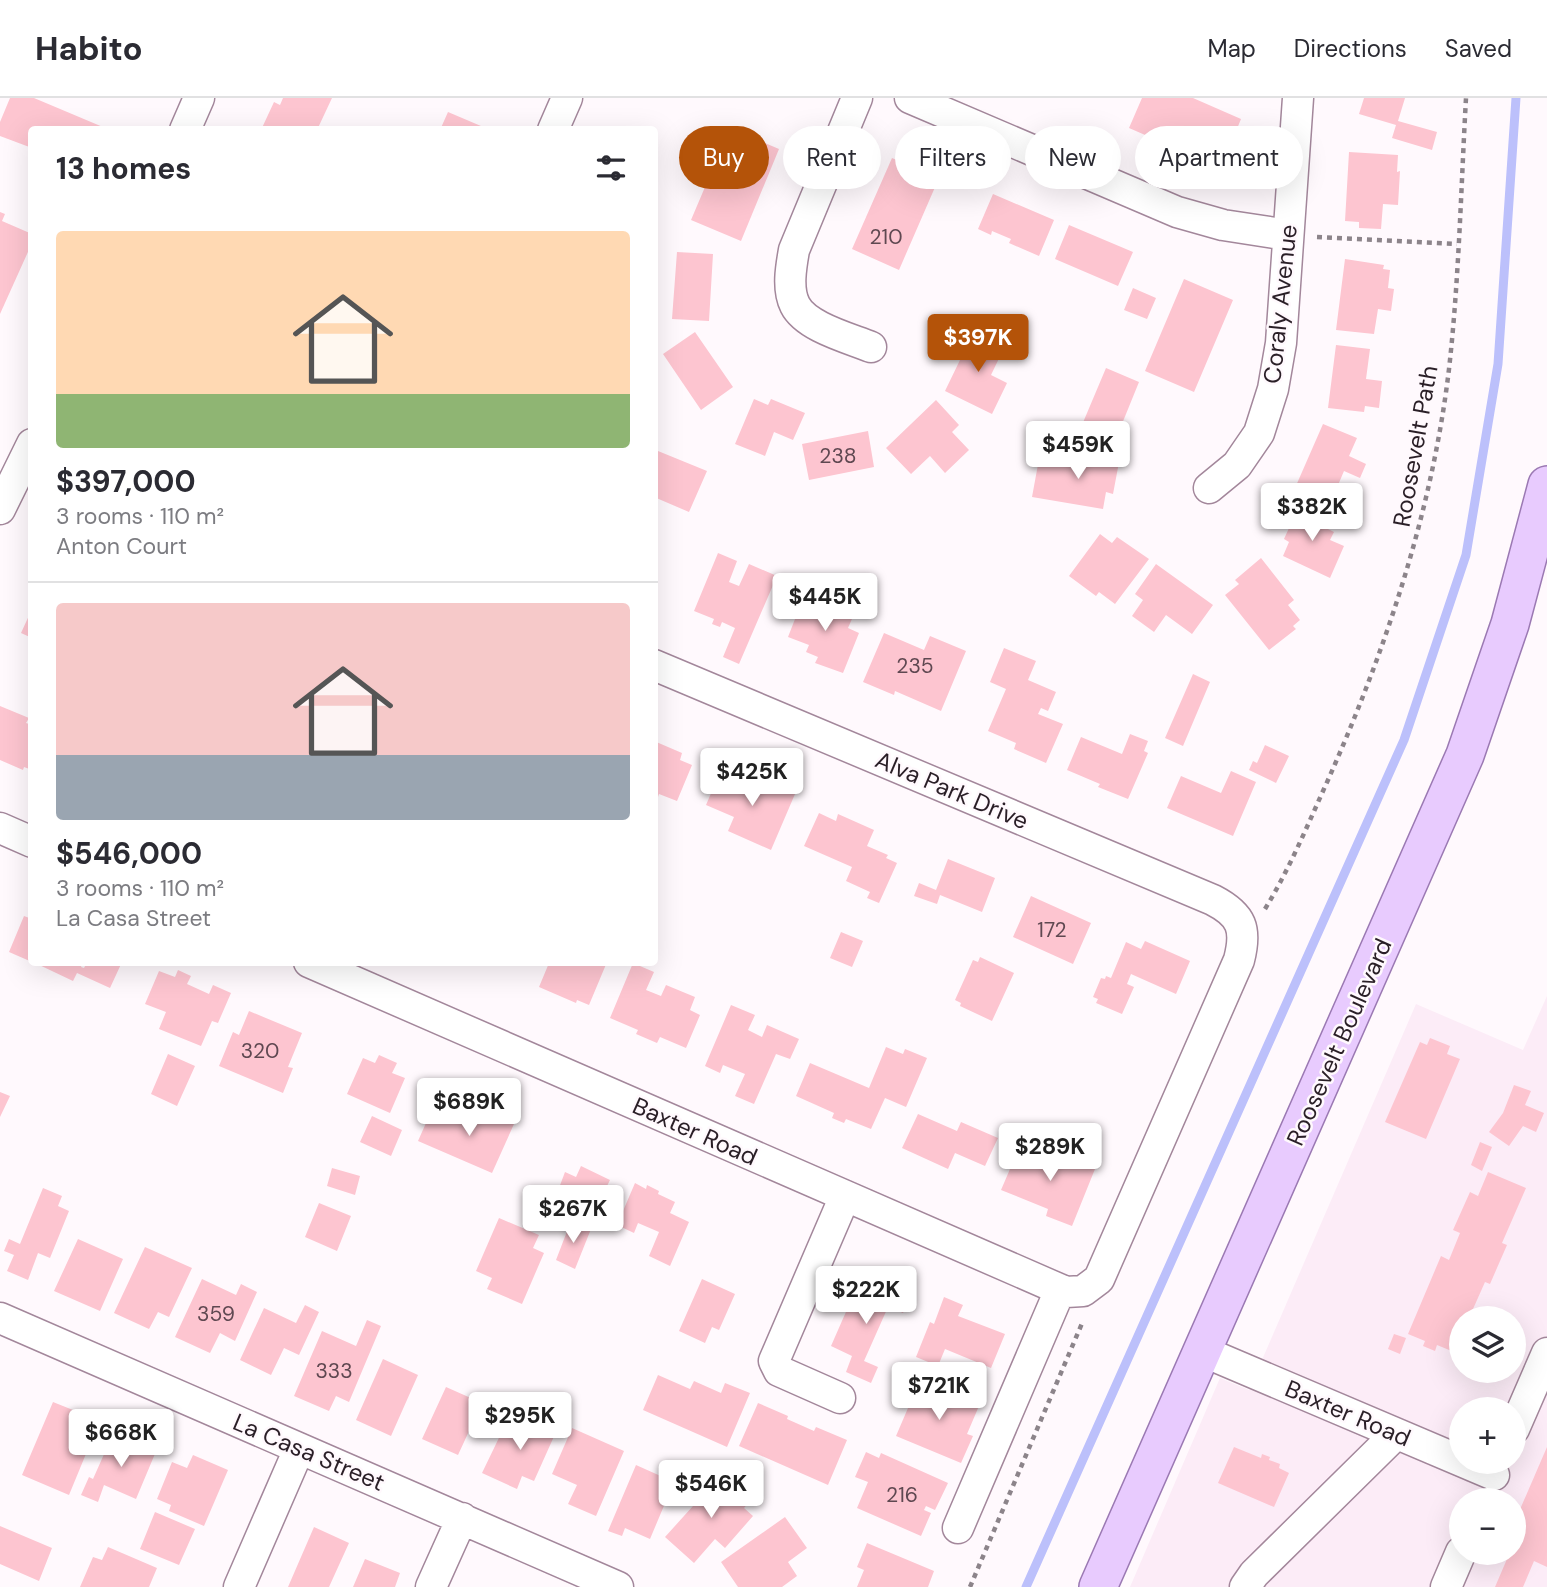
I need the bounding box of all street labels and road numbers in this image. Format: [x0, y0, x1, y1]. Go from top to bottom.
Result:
street label: Coraly Avenue [1256, 223, 1304, 385]
street label: Roosevelt Path [1386, 363, 1444, 529]
street label: Alva Park Drive [871, 744, 1033, 836]
street label: Roosevelt Boulevard [1279, 934, 1399, 1150]
street label: Baxter Road [628, 1090, 762, 1172]
street label: Baxter Road [1281, 1373, 1415, 1453]
street label: La Casa Street [228, 1406, 390, 1498]

